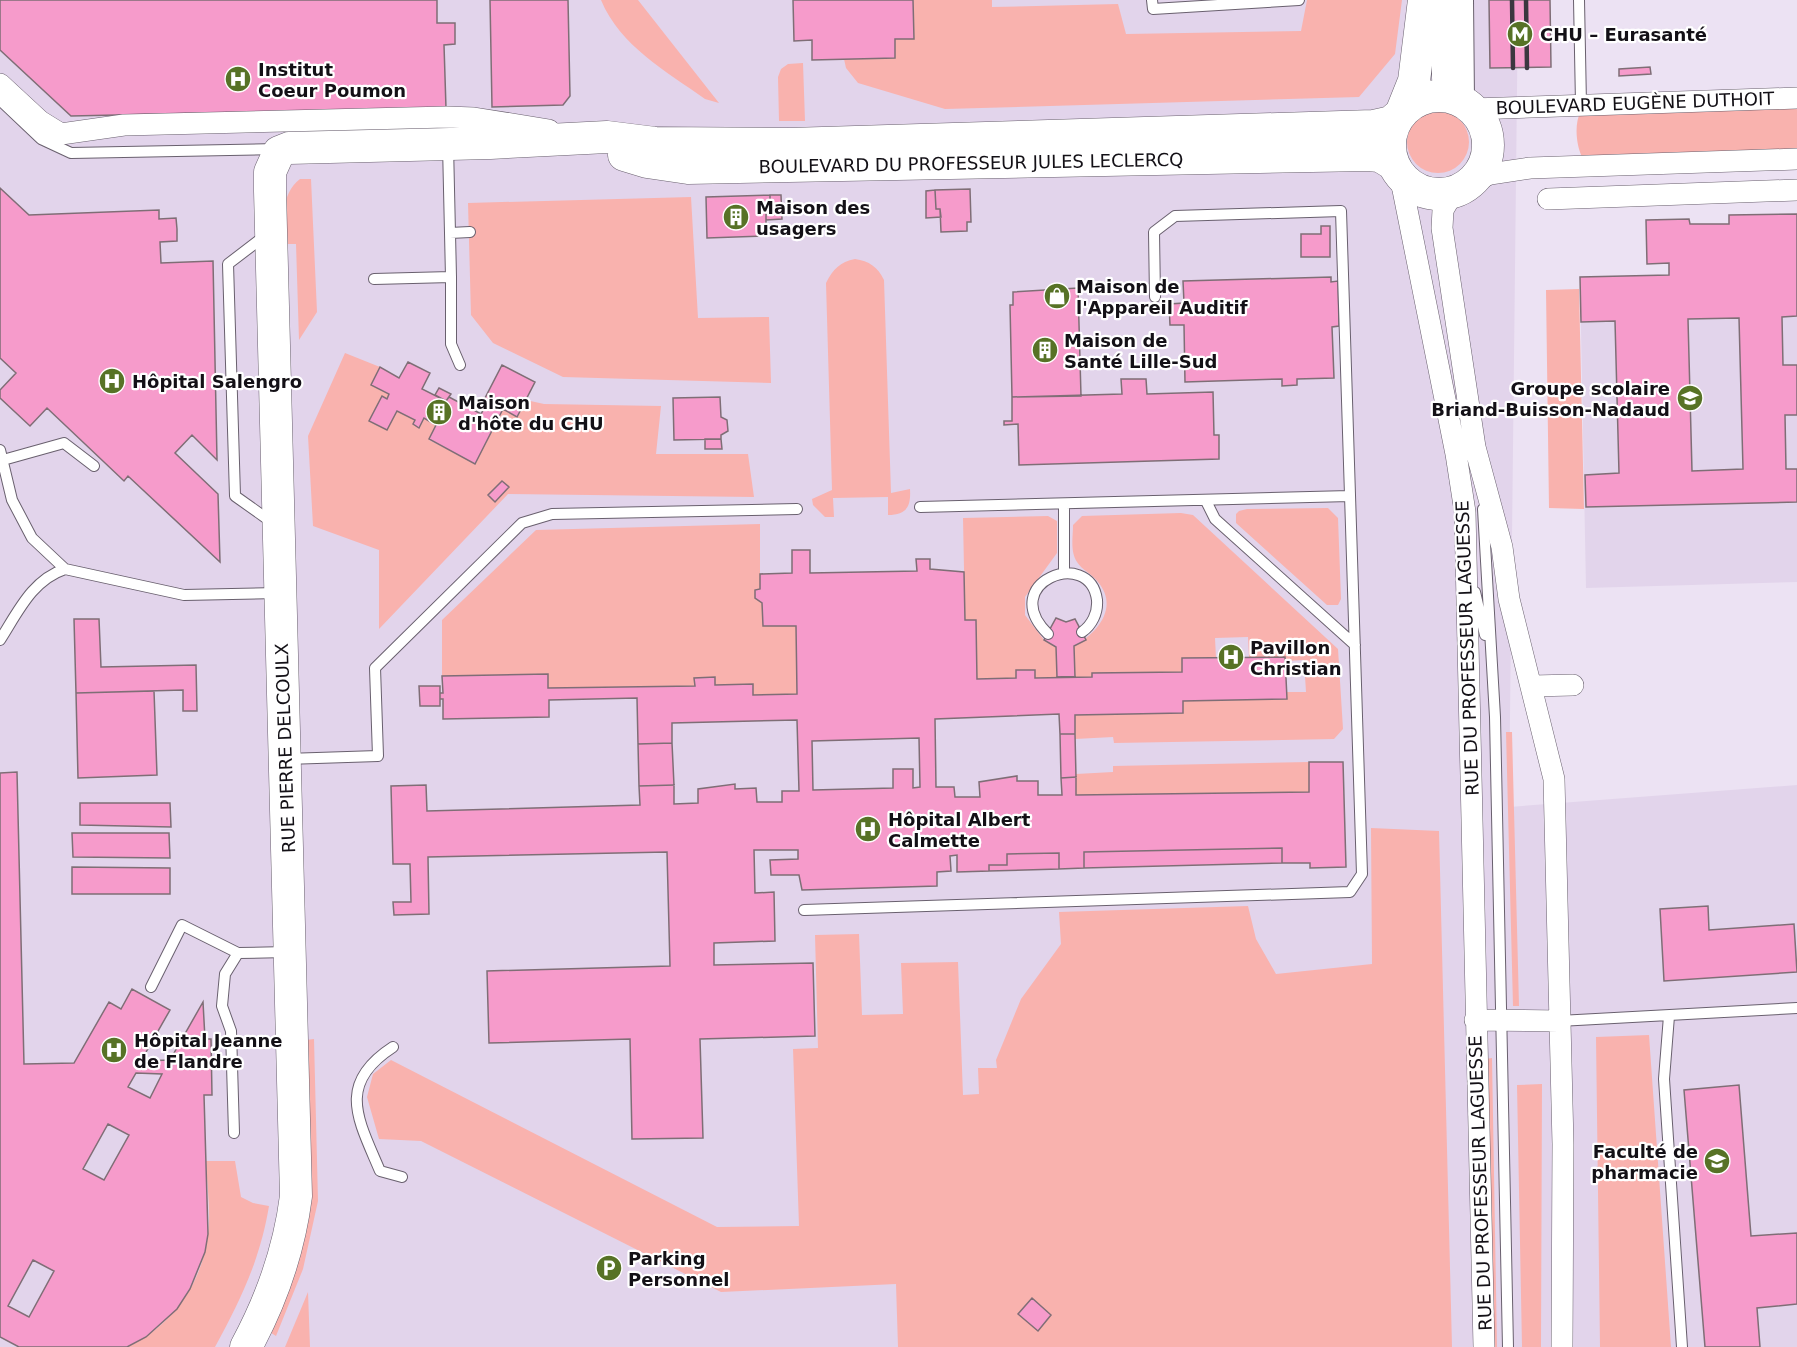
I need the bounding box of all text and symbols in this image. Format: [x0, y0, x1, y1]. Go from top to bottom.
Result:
metro station icon: CHU – Eurasanté [1505, 19, 1535, 49]
place label: CHU – Eurasanté [1540, 24, 1707, 45]
place label: Institut Coeur Poumon [258, 59, 406, 101]
hospital icon: Institut Coeur Poumon [223, 64, 253, 94]
street label: BOULEVARD EUGÈNE DUTHOIT [1495, 88, 1776, 118]
street label: BOULEVARD DU PROFESSEUR JULES LECLERCQ [758, 149, 1184, 177]
place label: Maison des usagers [756, 197, 870, 239]
building icon: Maison des usagers [721, 202, 751, 232]
place label: Maison de l'Appareil Auditif [1076, 276, 1248, 318]
shop icon: Maison de l'Appareil Auditif [1042, 281, 1072, 311]
place label: Maison de Santé Lille-Sud [1064, 330, 1217, 372]
building icon: Maison de Santé Lille-Sud [1030, 335, 1060, 365]
hospital icon: Hôpital Salengro [97, 366, 127, 396]
place label: Hôpital Salengro [132, 371, 302, 392]
place label: Groupe scolaire Briand-Buisson-Nadaud [1431, 378, 1670, 420]
school or university icon: Groupe scolaire Briand-Buisson-Nadaud [1675, 383, 1705, 413]
place label: Maison d'hôte du CHU [458, 392, 604, 434]
building icon: Maison d'hôte du CHU [424, 397, 454, 427]
street label: RUE DU PROFESSEUR LAGUESSE [1451, 500, 1483, 796]
place label: Pavillon Christian [1250, 637, 1342, 679]
hospital icon: Pavillon Christian [1216, 642, 1246, 672]
street label: RUE PIERRE DELCOULX [271, 643, 299, 853]
place label: Hôpital Albert Calmette [888, 809, 1031, 851]
hospital icon: Hôpital Albert Calmette [853, 814, 883, 844]
place label: Hôpital Jeanne de Flandre [134, 1030, 283, 1072]
hospital icon: Hôpital Jeanne de Flandre [99, 1035, 129, 1065]
street label: RUE DU PROFESSEUR LAGUESSE [1464, 1035, 1496, 1331]
place label: Faculté de pharmacie [1591, 1141, 1698, 1183]
school or university icon: Faculté de pharmacie [1702, 1146, 1732, 1176]
place label: Parking Personnel [628, 1248, 729, 1290]
parking icon: Parking Personnel [594, 1253, 624, 1283]

